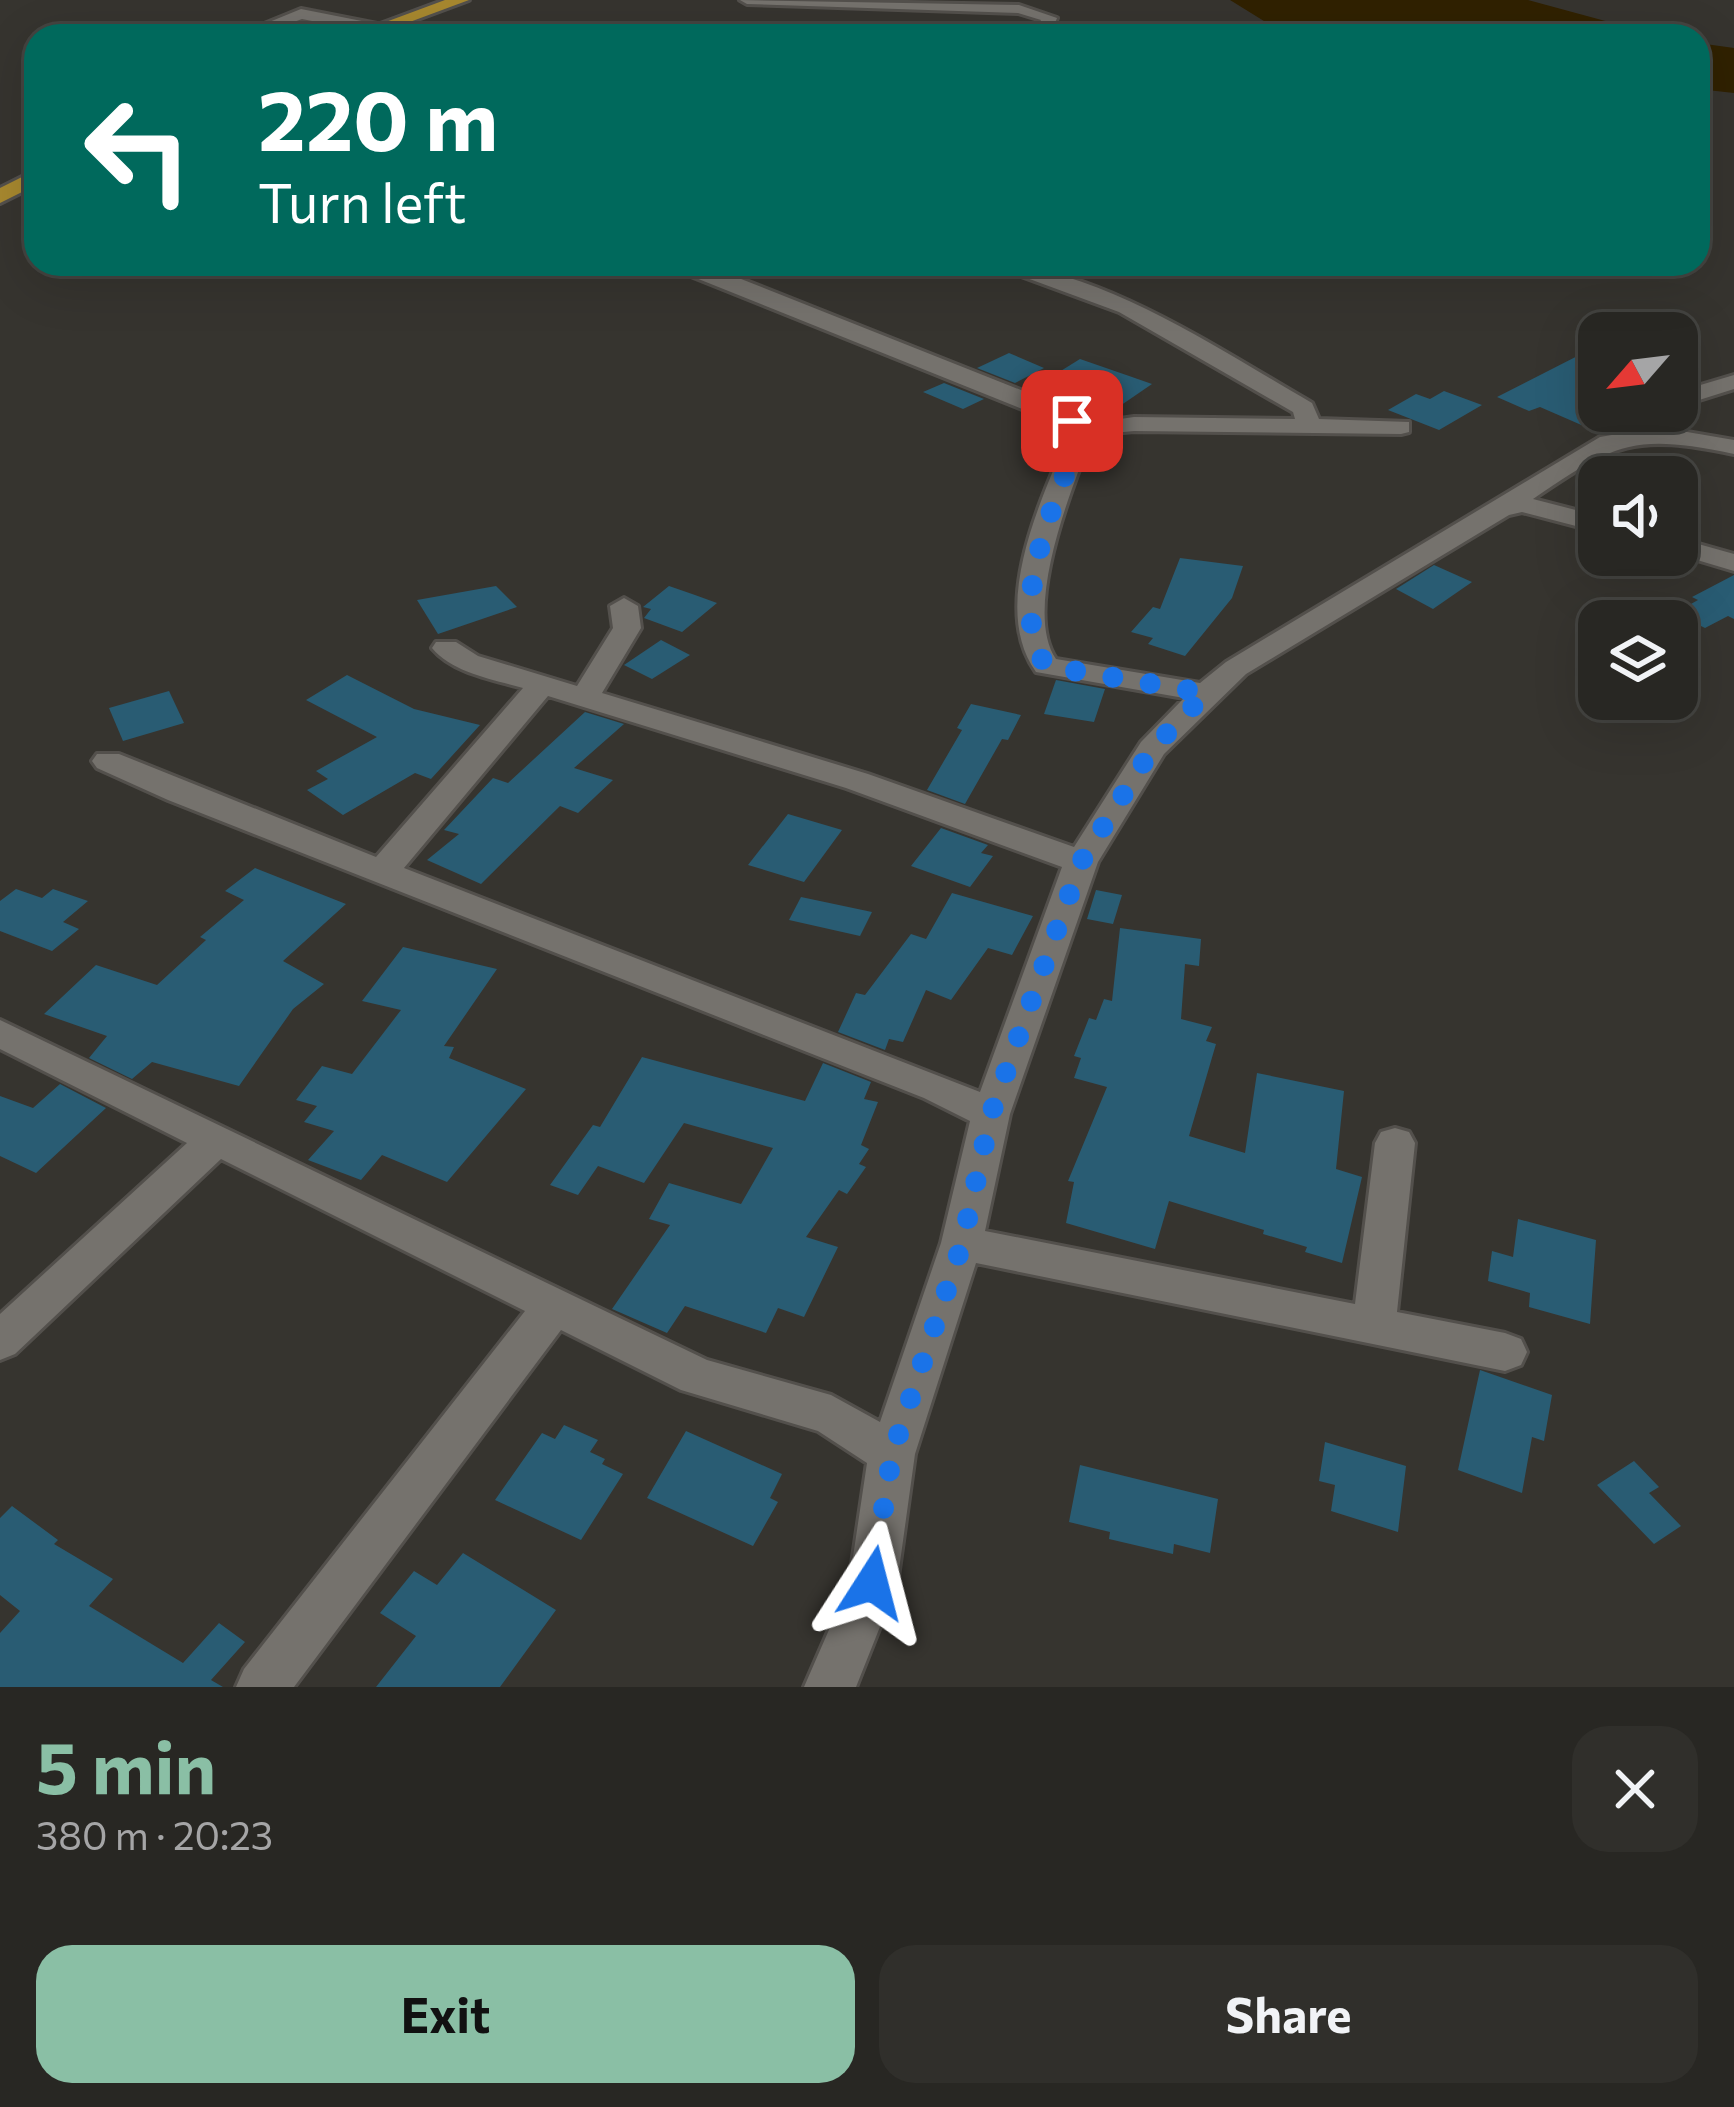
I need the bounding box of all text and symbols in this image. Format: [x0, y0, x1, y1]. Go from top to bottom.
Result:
text: 220 m [258, 66, 498, 168]
icon: left [60, 72, 216, 228]
text: Turn left [258, 168, 466, 234]
north arrow [1578, 312, 1698, 432]
map controls [1578, 312, 1698, 720]
pin [1021, 370, 1123, 472]
icon: arrive [1039, 388, 1105, 454]
button: sound [1578, 456, 1698, 576]
button: layers [1578, 600, 1698, 720]
position arrow [809, 1520, 935, 1646]
text: 5 min [36, 1721, 216, 1809]
button: close [1572, 1726, 1698, 1852]
text: 380 m · 20:23 [36, 1810, 273, 1858]
button: Exit [36, 1945, 855, 2083]
button: Share [879, 1945, 1698, 2083]

